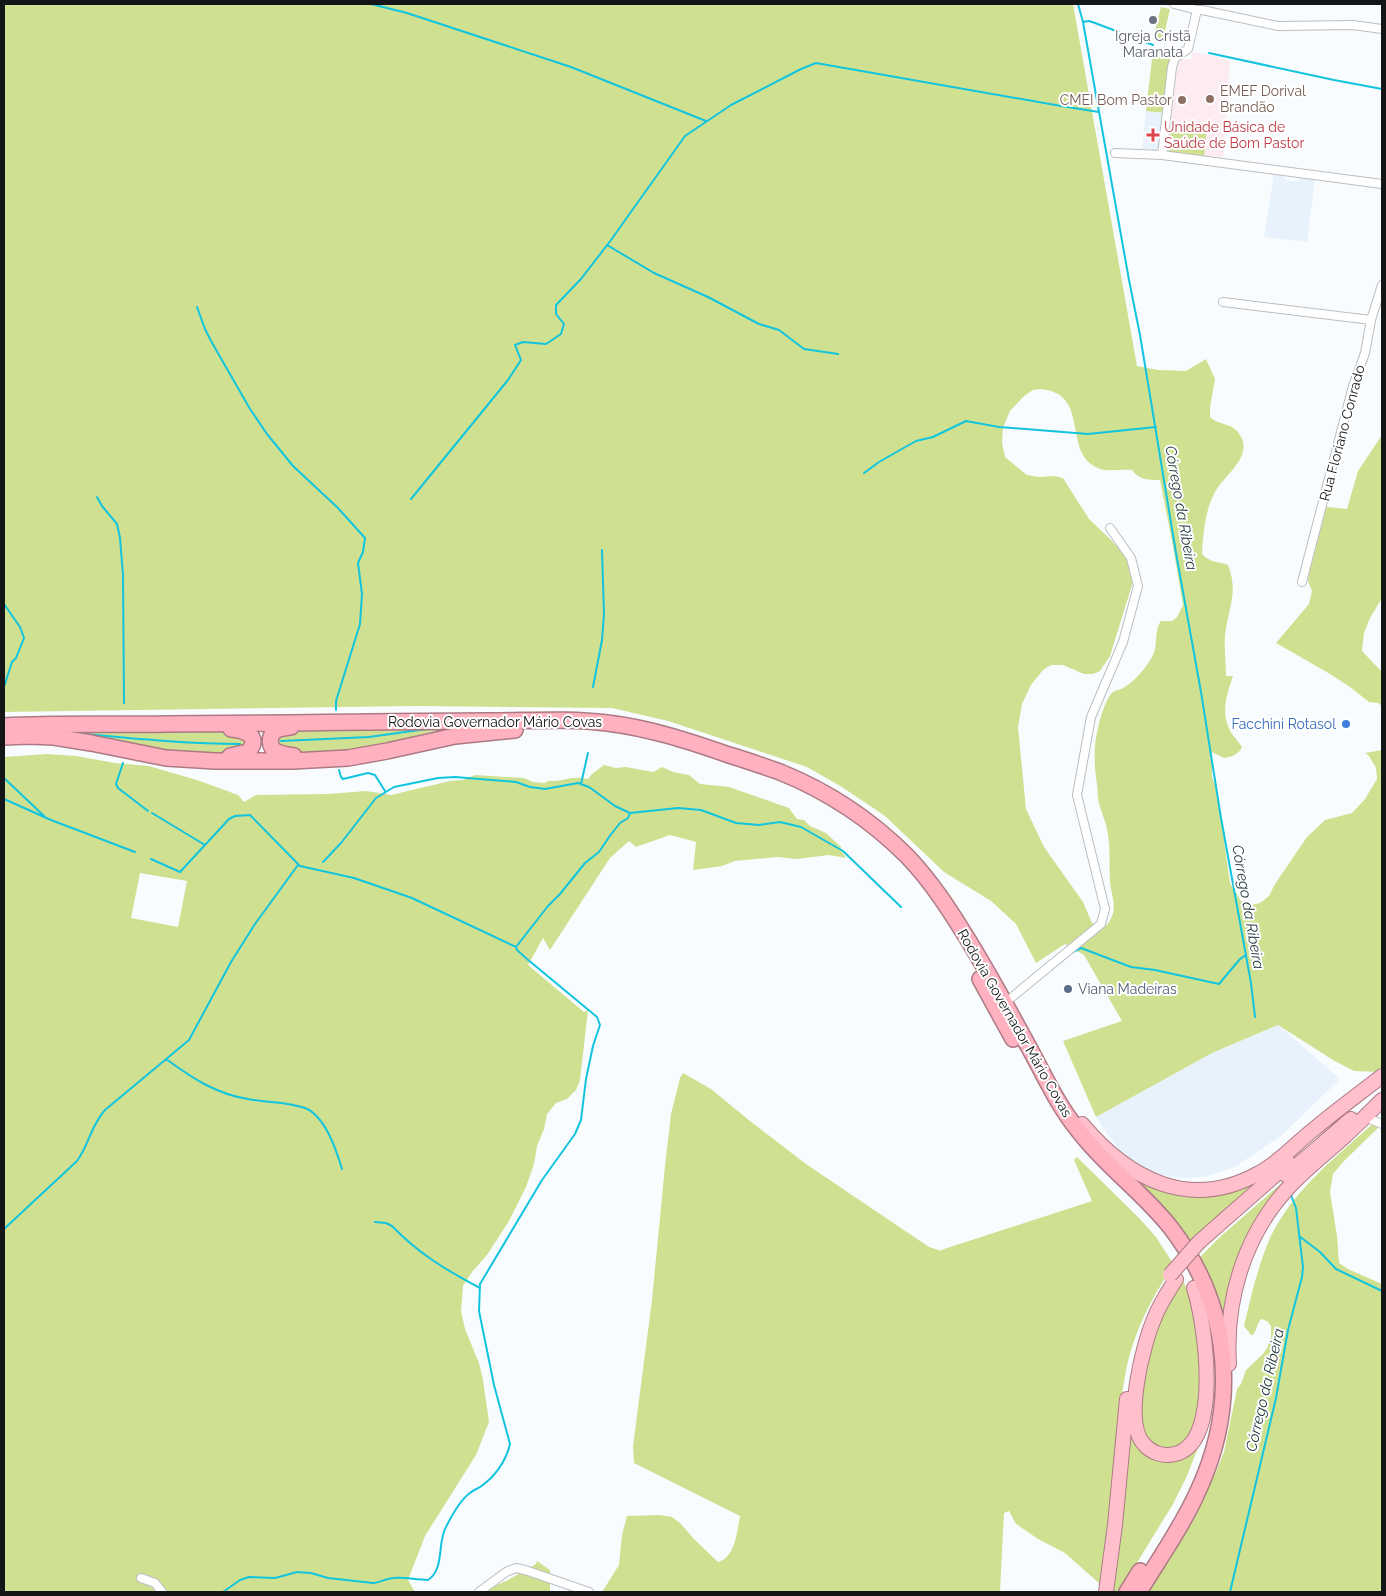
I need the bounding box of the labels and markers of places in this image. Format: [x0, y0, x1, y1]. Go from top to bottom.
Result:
marker: Igreja Cristã Maranata [1147, 14, 1159, 26]
place label: Igreja Cristã Maranata [1115, 28, 1191, 60]
place label: EMEF Dorival Brandão [1220, 83, 1306, 115]
place label: CMEI Bom Pastor [1060, 92, 1172, 108]
marker: EMEF Dorival Brandão [1204, 93, 1216, 105]
marker: CMEI Bom Pastor [1176, 94, 1188, 106]
place label: Unidade Básica de Saúde de Bom Pastor [1164, 119, 1304, 151]
marker: Unidade Básica de Saúde de Bom Pastor [1146, 128, 1160, 142]
place label: Facchini Rotasol [1231, 716, 1336, 732]
marker: Facchini Rotasol [1340, 718, 1352, 730]
place label: Viana Madeiras [1078, 981, 1177, 997]
marker: Viana Madeiras [1062, 983, 1074, 995]

